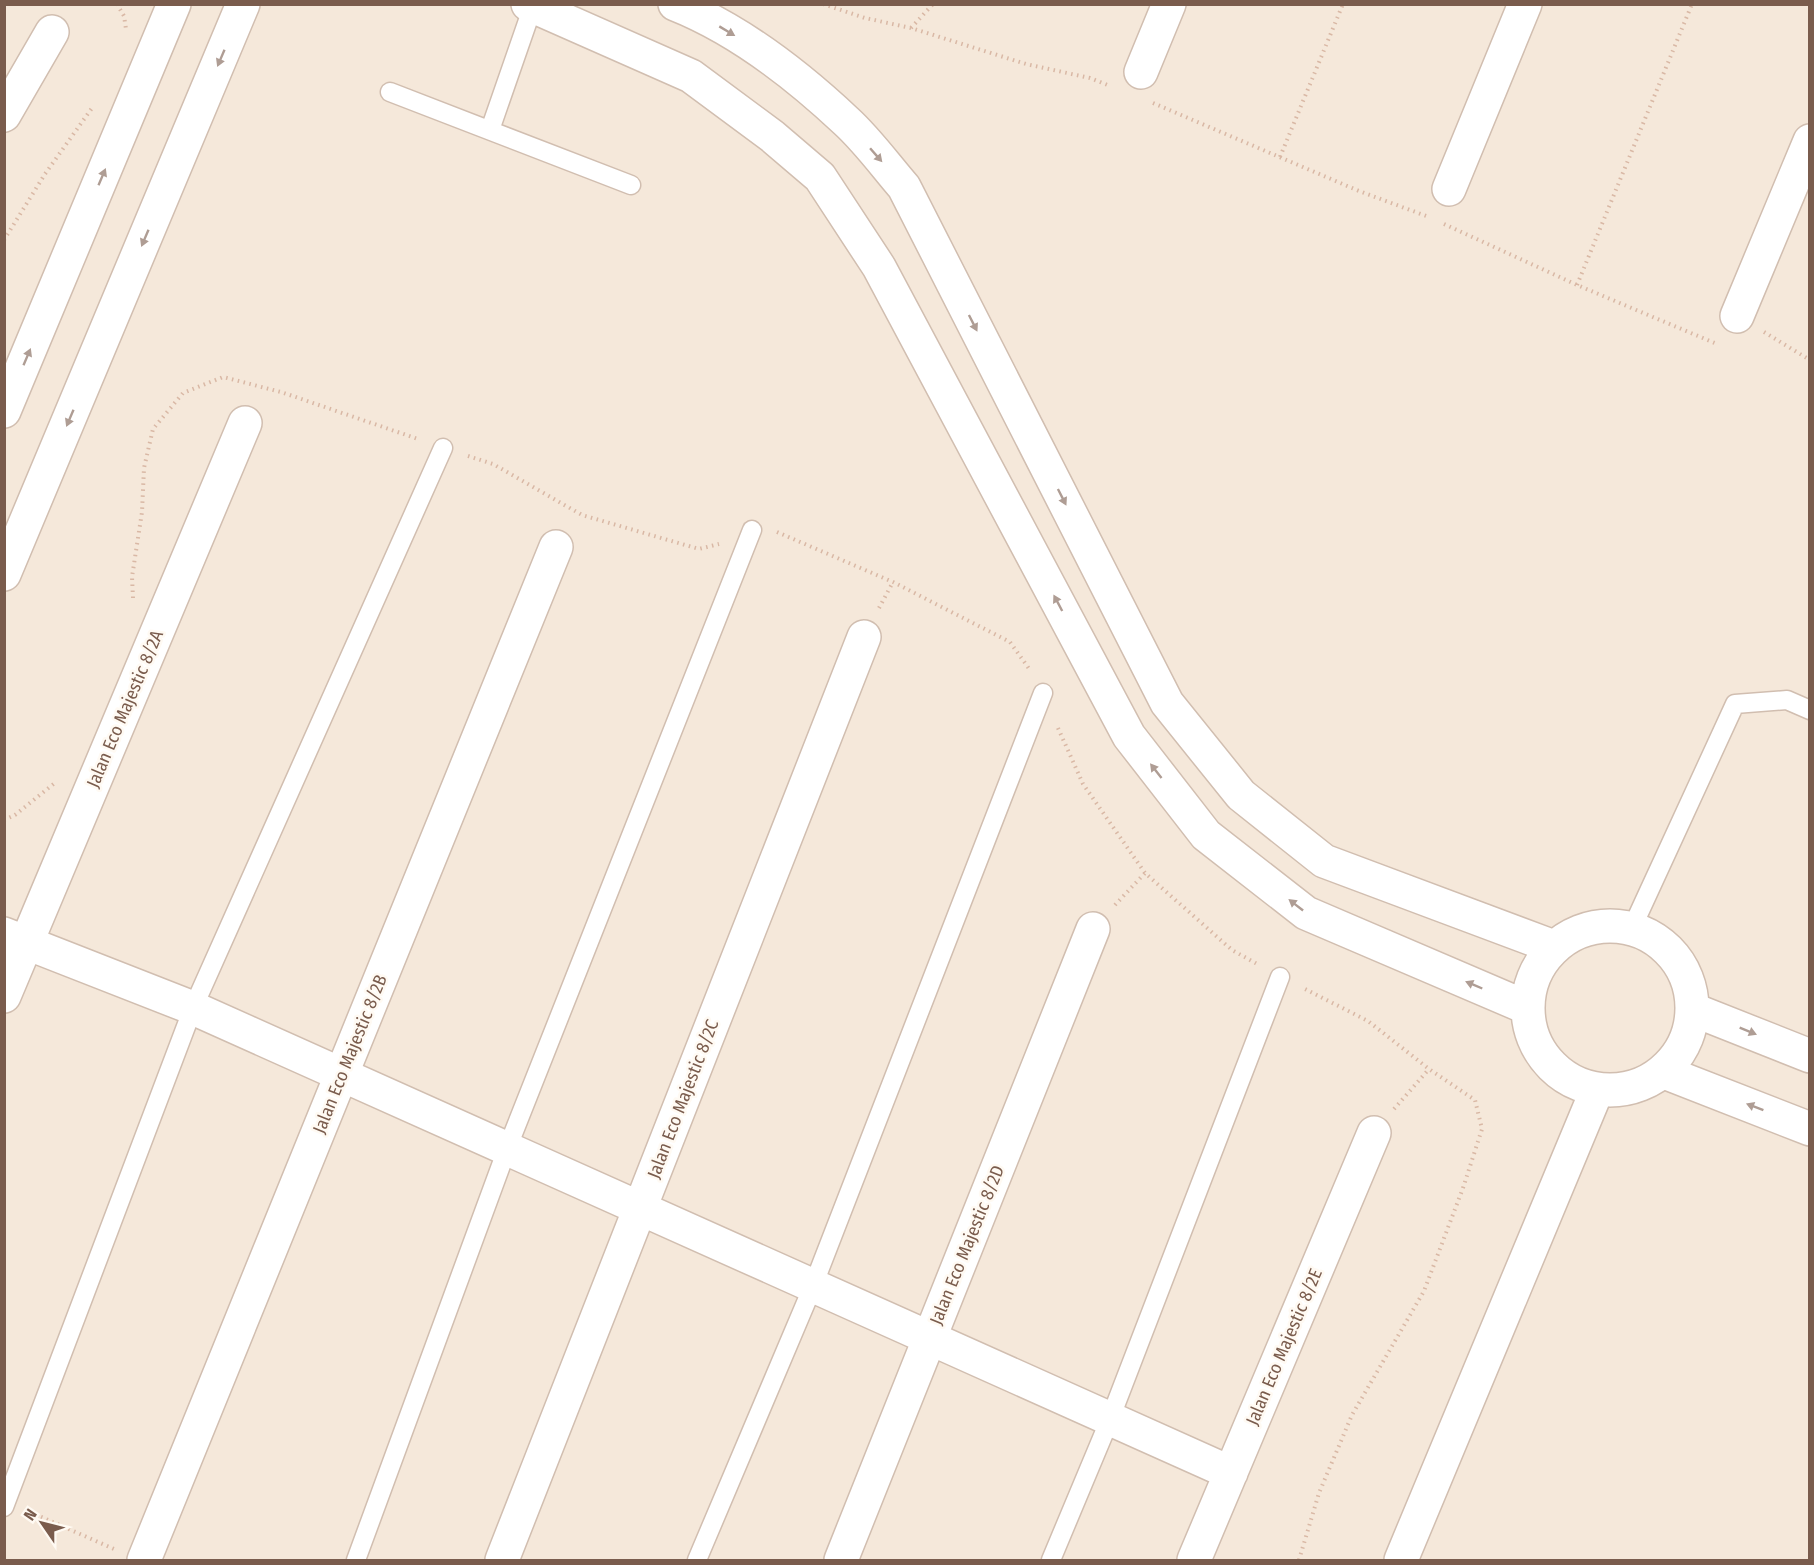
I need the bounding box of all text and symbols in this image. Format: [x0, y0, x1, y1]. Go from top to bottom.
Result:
one-way arrow [719, 26, 736, 36]
one-way arrow [216, 50, 226, 68]
one-way arrow [869, 147, 882, 162]
one-way arrow [97, 168, 107, 186]
one-way arrow [140, 230, 150, 248]
one-way arrow [968, 314, 978, 332]
one-way arrow [22, 348, 32, 366]
one-way arrow [65, 409, 74, 427]
one-way arrow [1057, 488, 1067, 505]
one-way arrow [1053, 595, 1063, 612]
street label: Jalan Eco Majestic 8/2A [82, 626, 168, 791]
one-way arrow [1151, 764, 1163, 779]
one-way arrow [1288, 899, 1304, 912]
street label: Jalan Eco Majestic 8/2B [308, 971, 392, 1137]
one-way arrow [1465, 980, 1482, 989]
street label: Jalan Eco Majestic 8/2C [643, 1016, 723, 1182]
one-way arrow [1739, 1027, 1757, 1037]
one-way arrow [1746, 1102, 1764, 1111]
street label: Jalan Eco Majestic 8/2D [925, 1162, 1009, 1328]
street label: Jalan Eco Majestic 8/2E [1241, 1265, 1327, 1429]
north arrow [12, 1493, 72, 1553]
text: N [20, 1505, 41, 1524]

